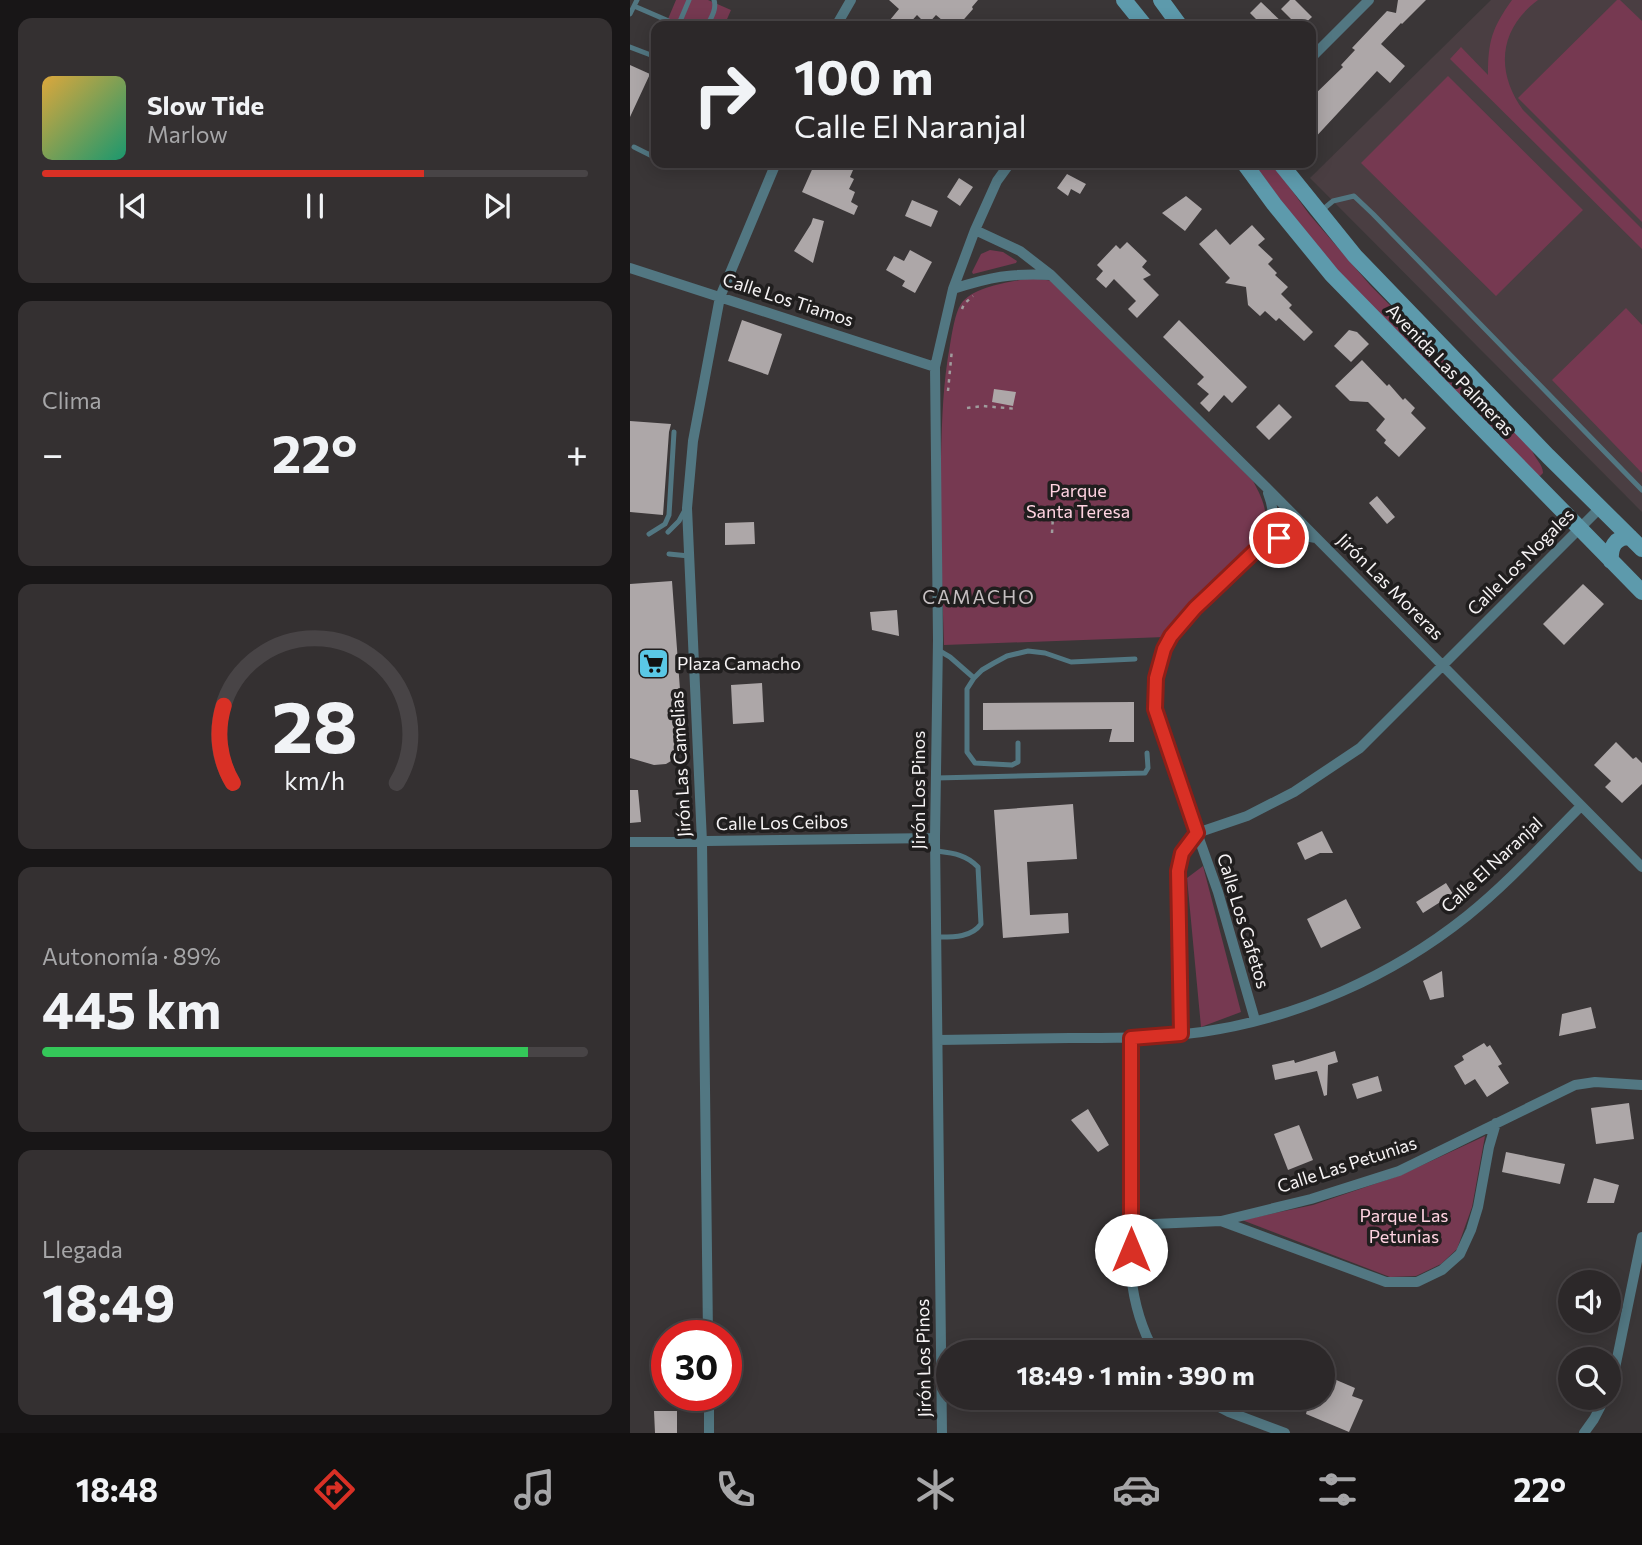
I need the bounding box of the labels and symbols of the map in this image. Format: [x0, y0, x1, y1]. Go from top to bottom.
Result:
street label: Calle Los Tiamos [720, 268, 857, 331]
street label: Avenida Las Palmeras [1382, 299, 1519, 440]
park label: Parque Santa Teresa [1026, 479, 1130, 522]
street label: Calle Los Nogales [1462, 503, 1578, 619]
pin [1249, 508, 1309, 568]
street label: Jirón Las Moreras [1333, 528, 1449, 644]
district label: CAMACHO [922, 585, 1036, 608]
supermarket icon: Plaza Camacho [637, 647, 671, 681]
place label: Plaza Camacho [677, 652, 801, 674]
street label: Jirón Las Camelias [665, 690, 695, 838]
street label: Jirón Los Pinos [907, 731, 929, 849]
street label: Calle Los Ceibos [716, 810, 848, 834]
street label: Calle El Naranjal [1436, 812, 1547, 917]
street label: Calle Los Cafetos [1213, 850, 1275, 991]
street label: Calle Las Petunias [1274, 1131, 1419, 1197]
park label: Parque Las Petunias [1359, 1204, 1449, 1247]
position arrow [1094, 1213, 1168, 1287]
street label: Jirón Los Pinos [911, 1298, 935, 1418]
speed limit sign: 30 [651, 1320, 742, 1411]

